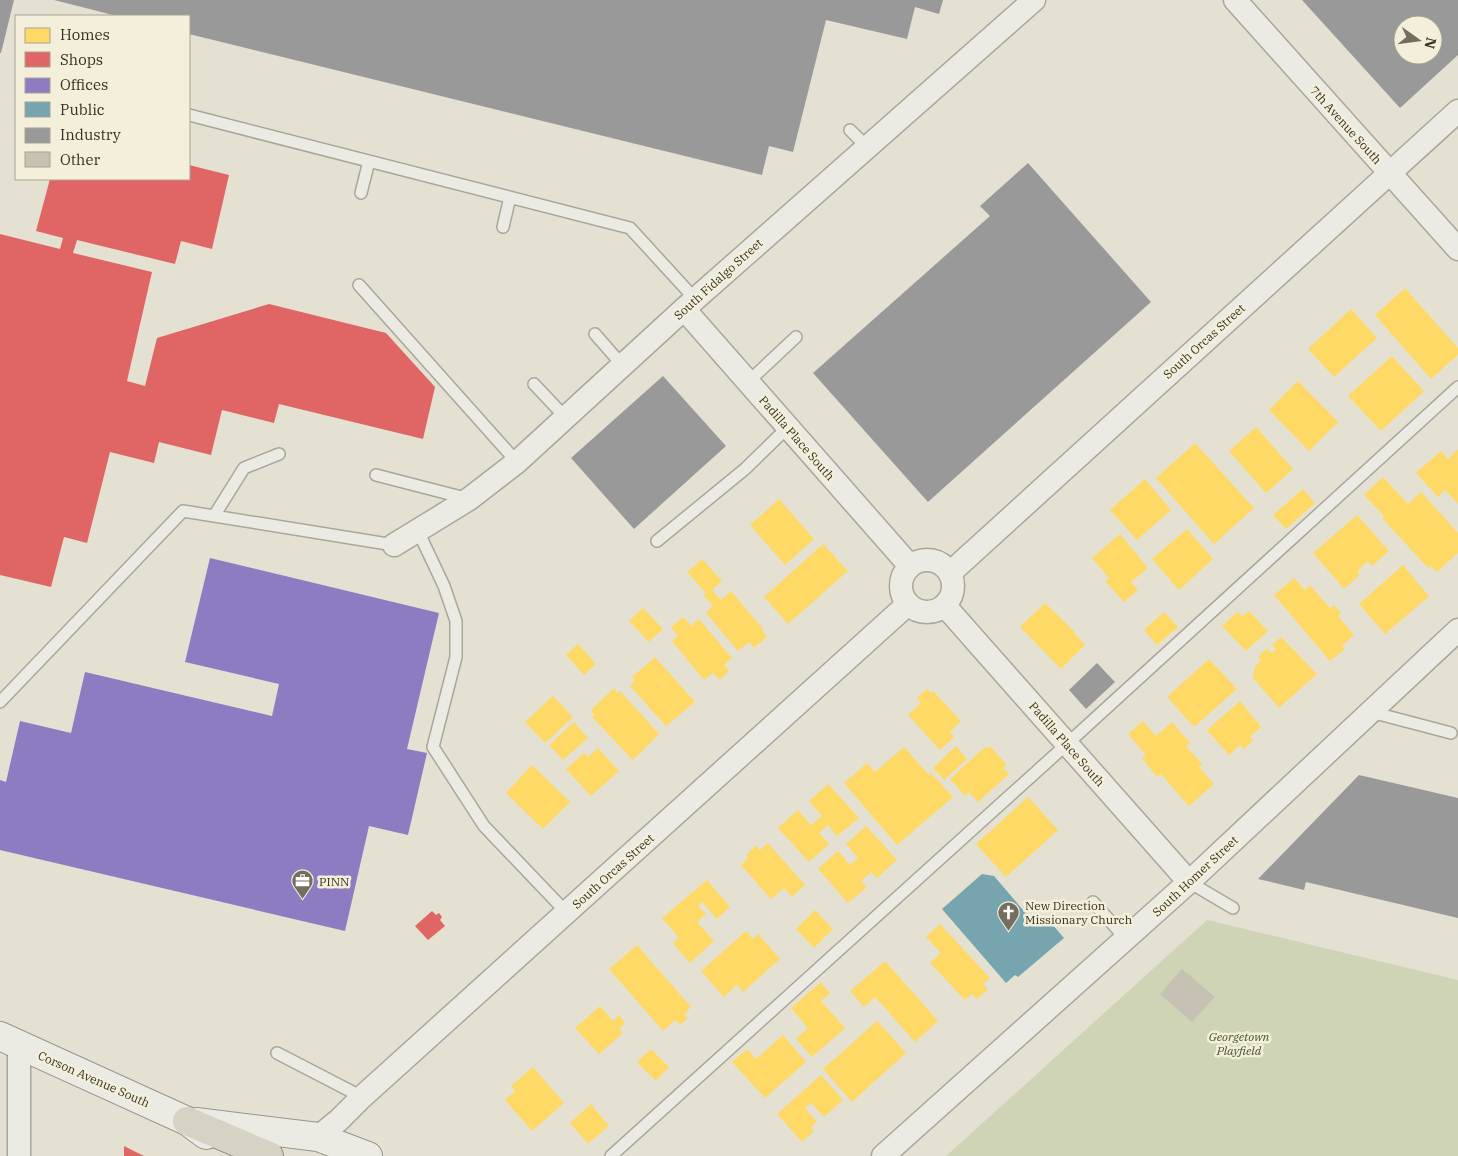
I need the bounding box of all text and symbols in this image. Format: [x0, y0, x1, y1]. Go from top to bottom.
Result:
legend [15, 15, 190, 180]
north arrow [1393, 15, 1443, 65]
text: Homes [60, 25, 110, 44]
text: N [1421, 36, 1441, 51]
text: Shops [60, 50, 103, 69]
text: Offices [60, 75, 108, 94]
street label: 7th Avenue South [1307, 83, 1385, 167]
text: Public [60, 100, 105, 119]
text: Industry [60, 125, 121, 144]
text: Other [60, 150, 100, 169]
street label: South Fidalgo Street [671, 235, 765, 323]
street label: South Orcas Street [1160, 300, 1248, 382]
street label: Padilla Place South [756, 393, 838, 484]
street label: Padilla Place South [1026, 699, 1108, 790]
street label: South Orcas Street [569, 830, 657, 912]
street label: South Homer Street [1149, 832, 1241, 920]
office icon: PINN [291, 869, 315, 900]
place label: PINN [319, 874, 349, 889]
place label: New Direction Missionary Church [1025, 898, 1133, 927]
church icon: New Direction Missionary Church [997, 900, 1021, 931]
park label: Georgetown Playfield [1209, 1029, 1270, 1058]
street label: Corson Avenue South [36, 1048, 153, 1111]

